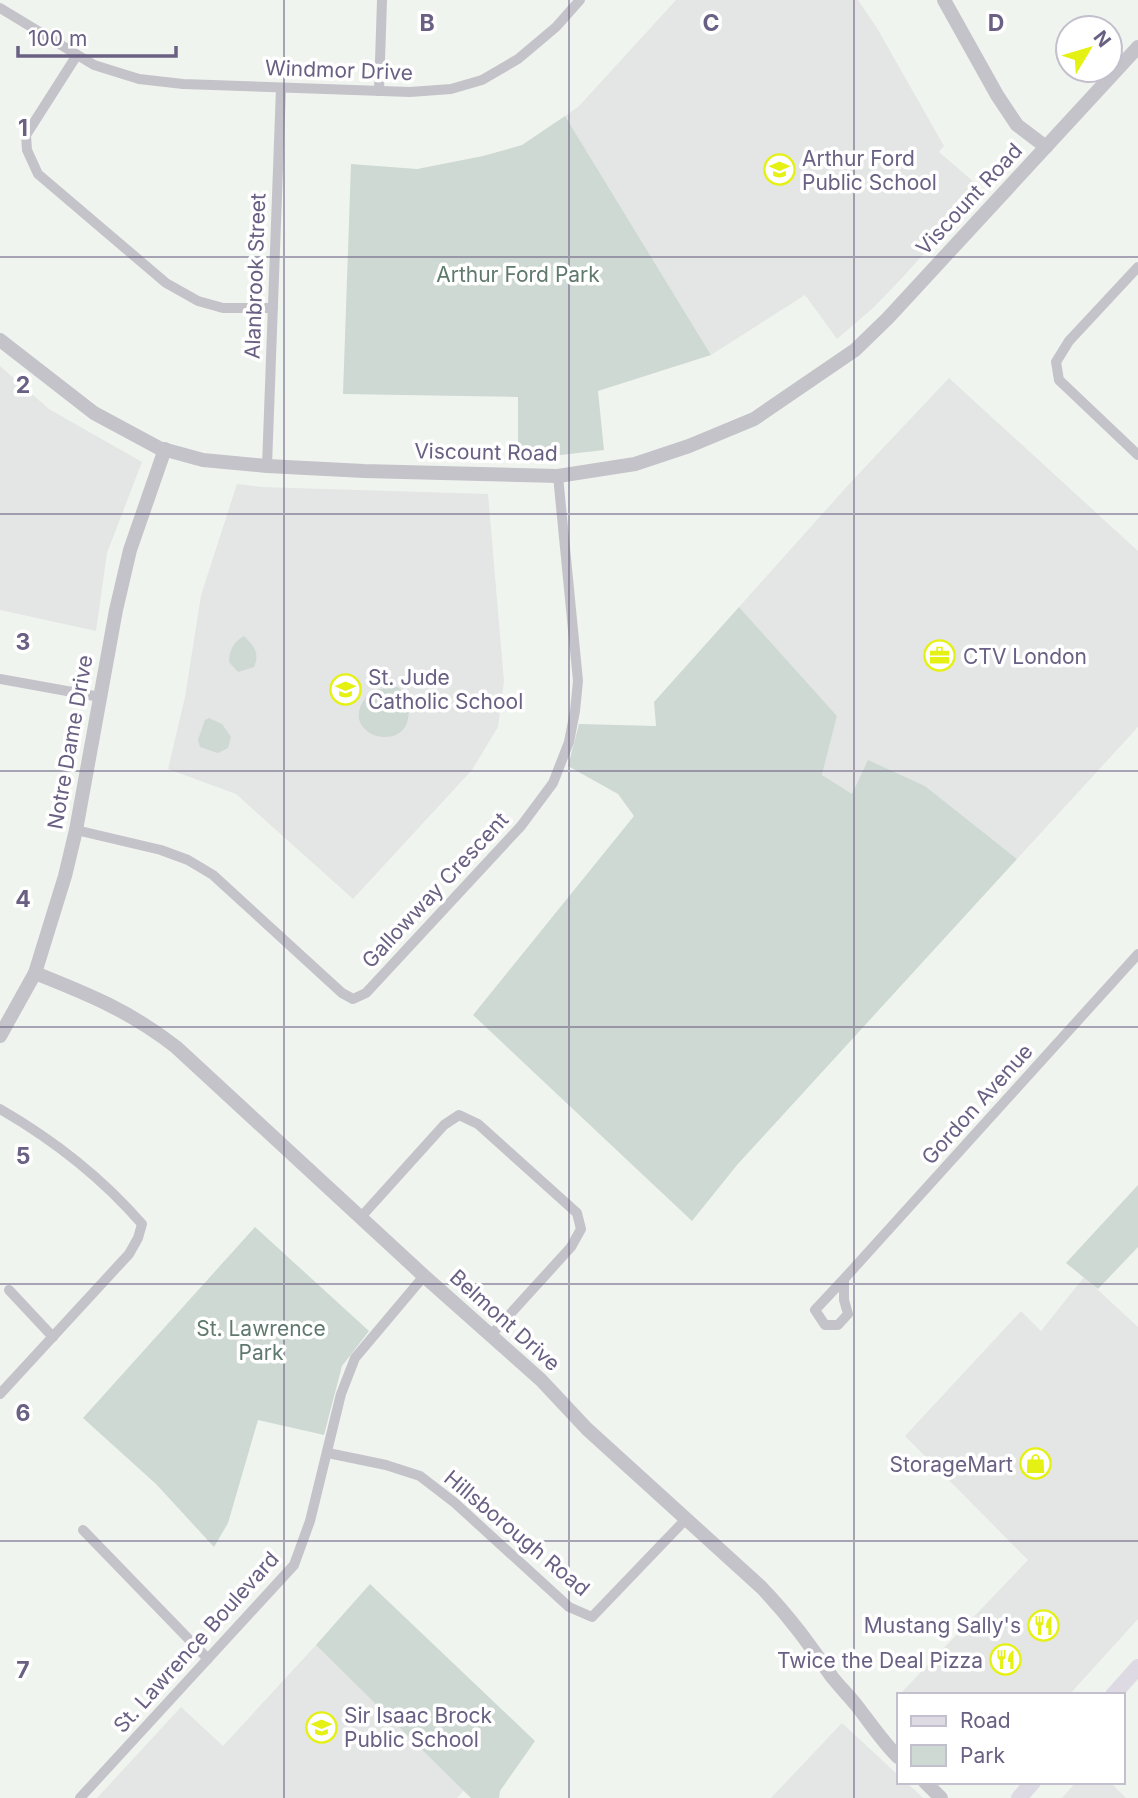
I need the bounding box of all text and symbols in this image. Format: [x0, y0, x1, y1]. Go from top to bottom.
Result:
text: B [419, 9, 435, 37]
text: C [702, 9, 720, 37]
text: D [988, 9, 1004, 37]
scale bar [18, 14, 175, 58]
north arrow [1054, 14, 1124, 84]
text: 100 m [28, 26, 87, 51]
text: N [1088, 26, 1116, 52]
street label: Windmor Drive [265, 55, 413, 85]
text: 1 [18, 114, 28, 142]
street label: Viscount Road [911, 138, 1027, 260]
place label: Arthur Ford Public School [802, 146, 937, 195]
school or university icon: Arthur Ford Public School [762, 153, 796, 187]
street label: Alanbrook Street [240, 192, 270, 359]
park label: Arthur Ford Park [436, 262, 600, 287]
text: 2 [16, 371, 30, 399]
street label: Viscount Road [414, 438, 558, 466]
text: 3 [16, 628, 30, 656]
office icon: CTV London [923, 639, 957, 673]
place label: CTV London [963, 644, 1087, 669]
street label: Notre Dame Drive [42, 653, 98, 831]
place label: St. Jude Catholic School [368, 665, 523, 714]
school or university icon: St. Jude Catholic School [328, 672, 362, 706]
street label: Gallowway Crescent [357, 807, 514, 973]
text: 4 [15, 885, 31, 913]
street label: Gordon Avenue [916, 1039, 1038, 1169]
text: 5 [16, 1142, 30, 1170]
street label: Belmont Drive [445, 1264, 565, 1376]
park label: St. Lawrence Park [196, 1316, 326, 1365]
text: 6 [16, 1399, 30, 1427]
shop icon: StorageMart [1019, 1447, 1053, 1481]
place label: StorageMart [890, 1452, 1013, 1477]
street label: Hillsborough Road [439, 1465, 595, 1601]
street label: St. Lawrence Boulevard [108, 1546, 284, 1738]
restaurant icon: Mustang Sally's [1027, 1608, 1061, 1642]
place label: Mustang Sally's [864, 1613, 1021, 1638]
restaurant icon: Twice the Deal Pizza [989, 1643, 1023, 1677]
place label: Twice the Deal Pizza [777, 1648, 983, 1673]
text: 7 [16, 1656, 30, 1684]
legend [897, 1693, 1124, 1784]
place label: Sir Isaac Brock Public School [344, 1703, 492, 1752]
text: Road [960, 1708, 1011, 1733]
school or university icon: Sir Isaac Brock Public School [304, 1710, 338, 1744]
text: Park [960, 1743, 1005, 1768]

